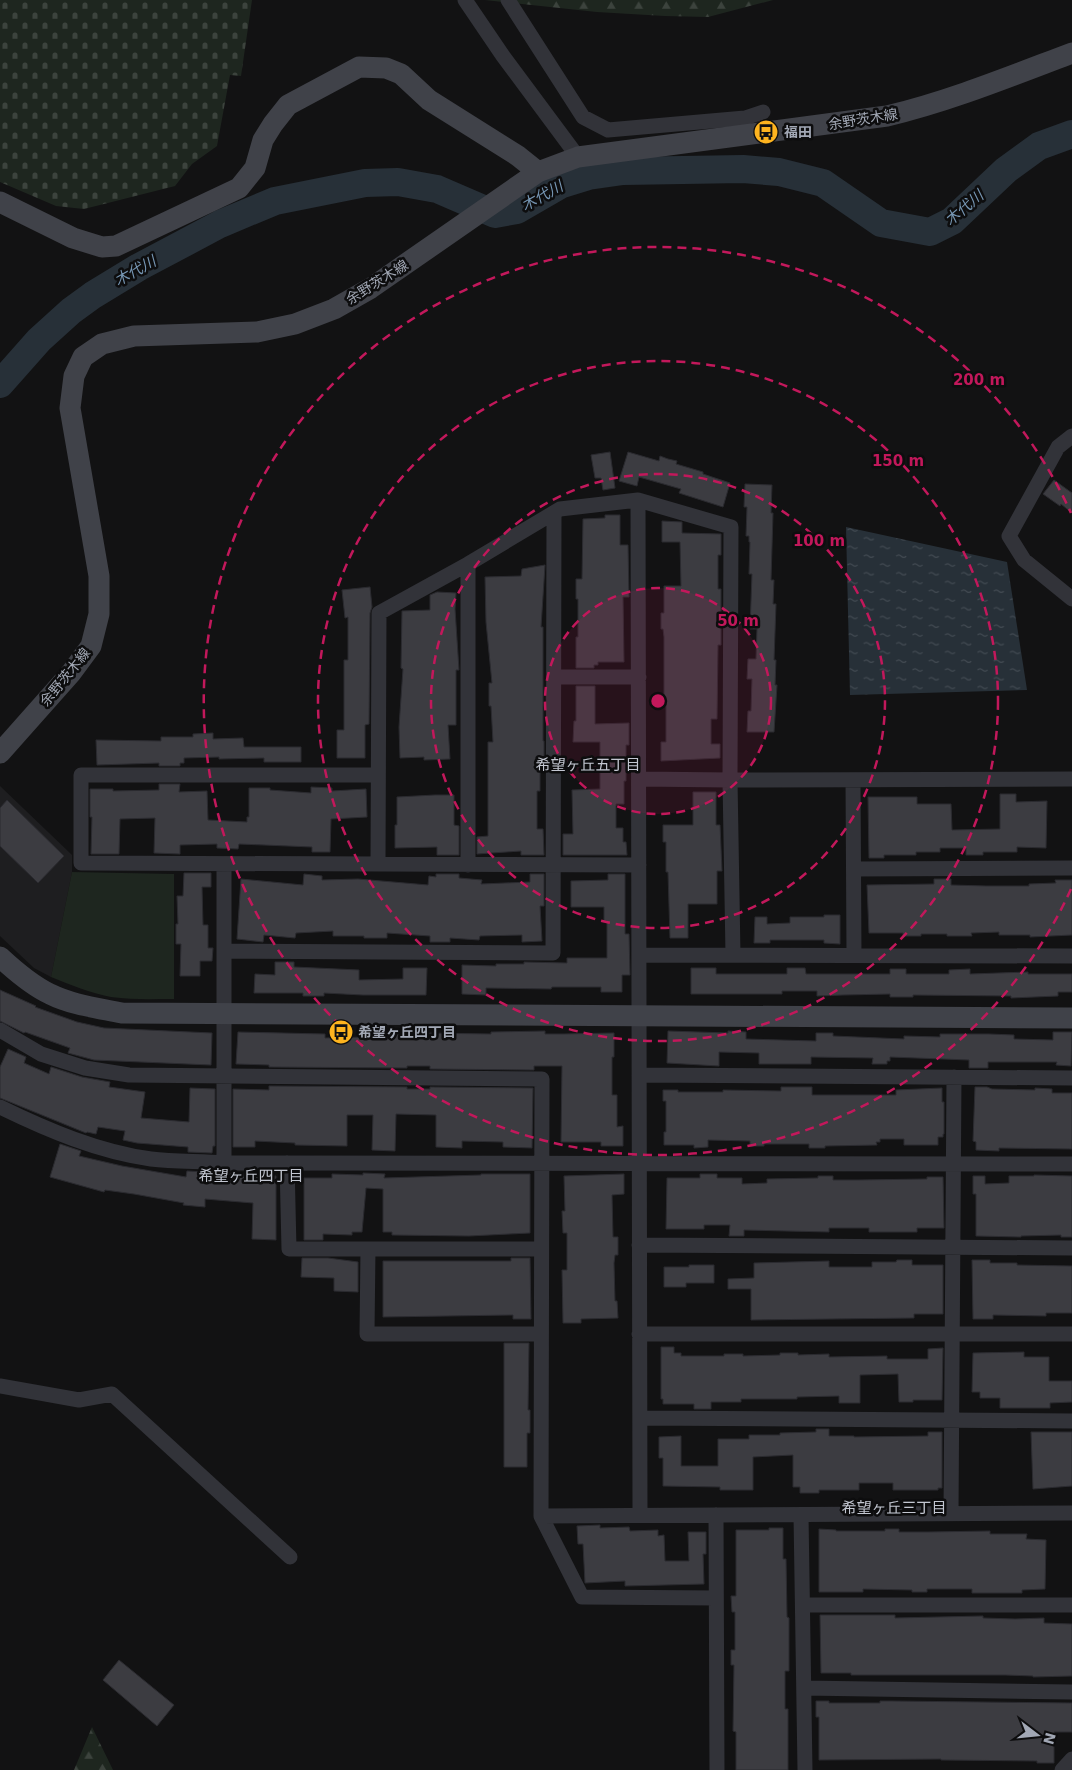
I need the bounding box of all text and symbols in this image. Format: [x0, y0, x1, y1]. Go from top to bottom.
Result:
street label: 余野茨木線 [827, 106, 899, 132]
bus stop icon: 福田 [753, 119, 779, 145]
place label: 福田 [784, 124, 812, 140]
water label: 木代川 [518, 176, 568, 215]
water label: 木代川 [941, 185, 989, 229]
water label: 木代川 [111, 251, 161, 290]
street label: 余野茨木線 [343, 257, 411, 307]
text: 200 m [953, 371, 1005, 389]
text: 150 m [872, 452, 924, 470]
text: 100 m [793, 532, 845, 550]
text: 50 m [717, 612, 759, 630]
street label: 余野茨木線 [37, 645, 93, 709]
centre of rings [649, 692, 667, 710]
district label: 希望ヶ丘五丁目 [535, 756, 641, 774]
bus stop icon: 希望ヶ丘四丁目 [328, 1019, 354, 1045]
place label: 希望ヶ丘四丁目 [358, 1024, 456, 1040]
district label: 希望ヶ丘四丁目 [198, 1167, 304, 1185]
district label: 希望ヶ丘三丁目 [841, 1499, 947, 1517]
north arrow [1012, 1710, 1062, 1760]
text: N [1040, 1731, 1059, 1746]

